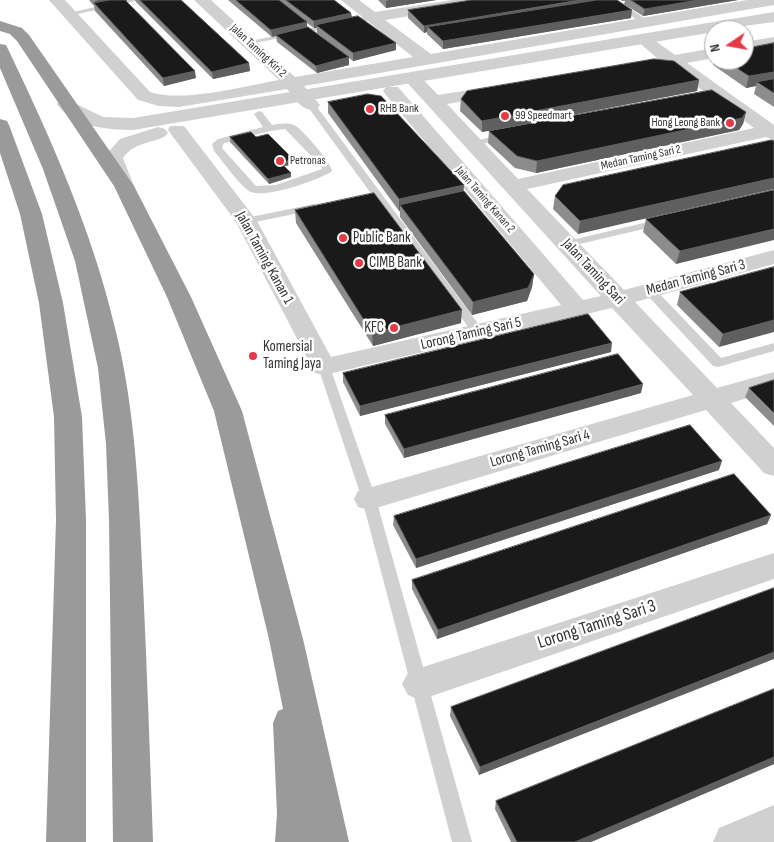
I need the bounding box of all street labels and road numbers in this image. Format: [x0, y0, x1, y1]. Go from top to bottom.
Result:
street label: Jalan Taming Kiri 2 [227, 21, 289, 81]
street label: Medan Taming Sari 2 [600, 142, 682, 174]
street label: Jalan Taming Kanan 2 [452, 164, 518, 236]
street label: Jalan Taming Kanan 1 [231, 209, 297, 307]
street label: Jalan Taming Sari [558, 235, 628, 309]
street label: Medan Taming Sari 3 [644, 256, 748, 300]
street label: Lorong Taming Sari 5 [419, 314, 523, 354]
street label: Lorong Taming Sari 4 [488, 426, 592, 472]
street label: Lorong Taming Sari 3 [535, 596, 659, 654]

